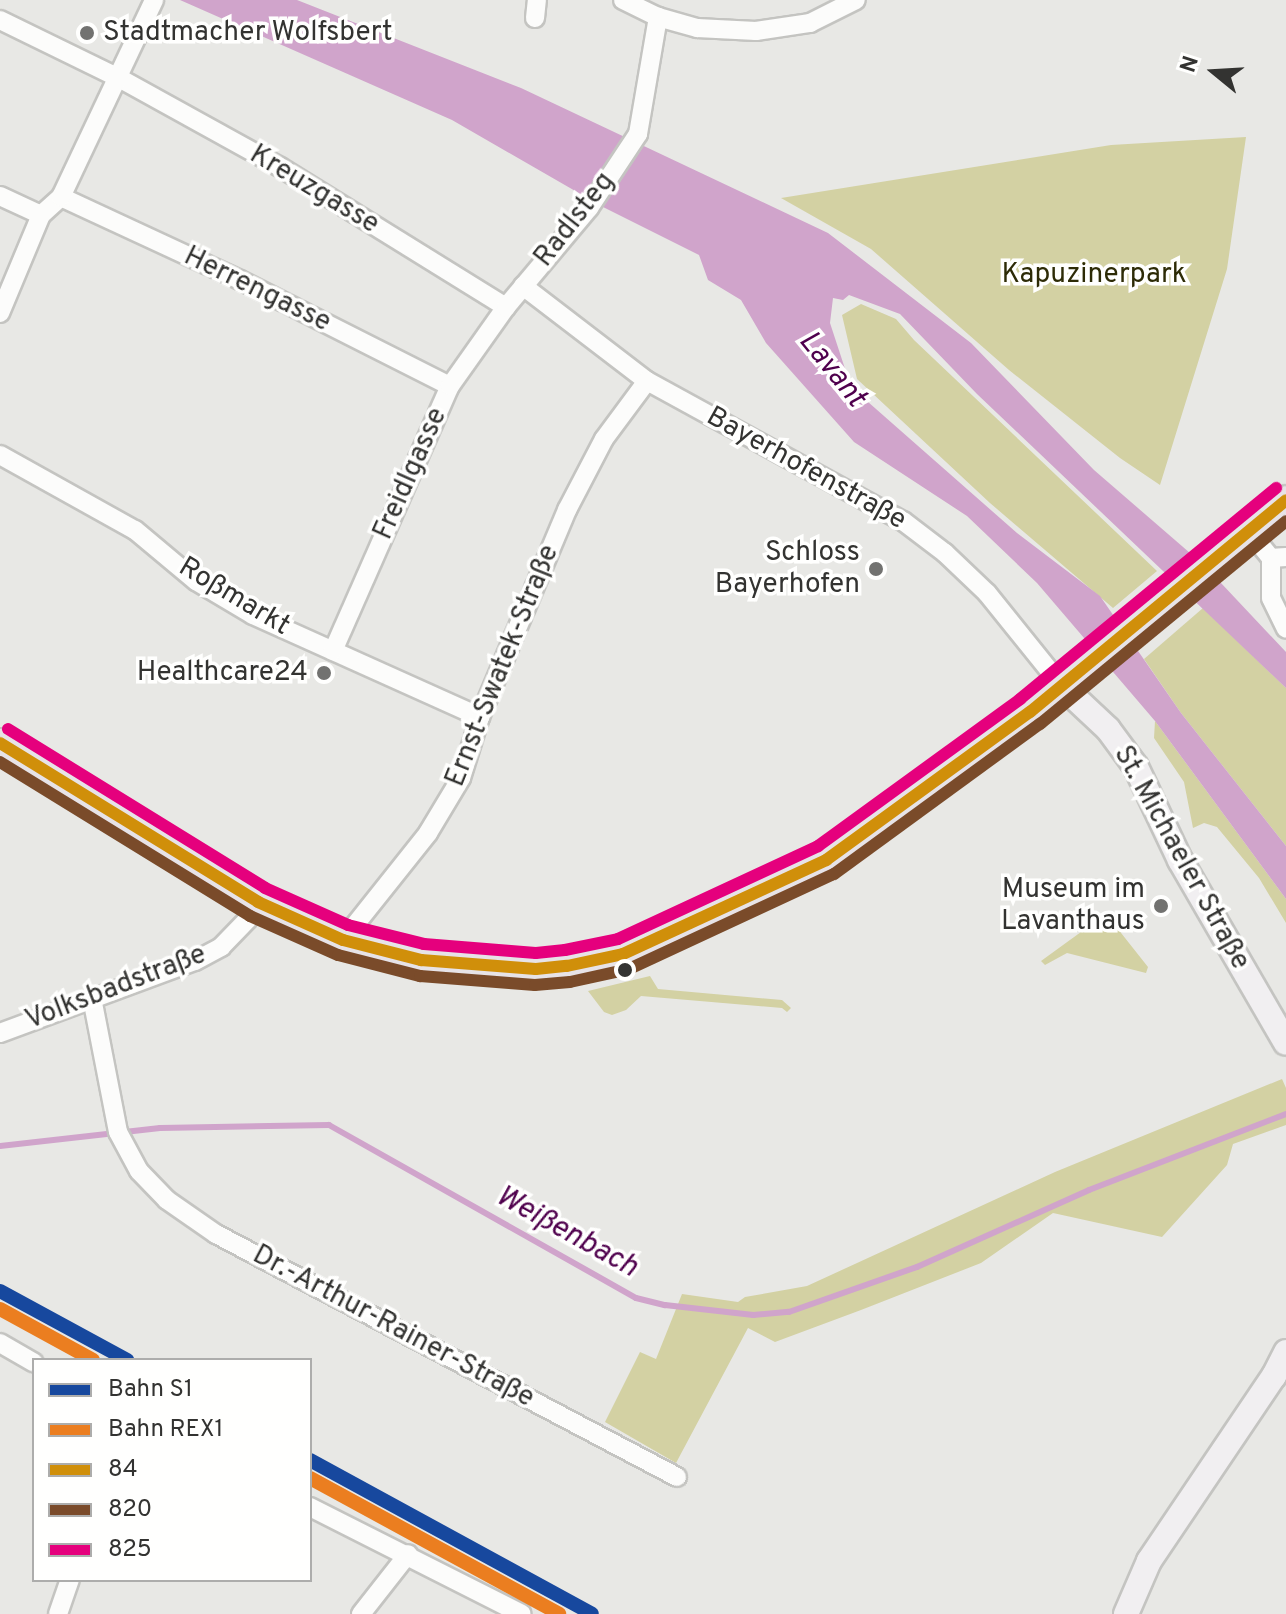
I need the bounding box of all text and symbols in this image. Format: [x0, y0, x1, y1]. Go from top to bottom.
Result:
place label: Stadtmacher Wolfsbert [103, 16, 393, 50]
marker: Stadtmacher Wolfsbert [78, 24, 96, 42]
north arrow [1174, 32, 1254, 112]
text: N [1175, 53, 1206, 76]
street label: Kreuzgasse [243, 138, 385, 242]
street label: Radlsteg [528, 166, 622, 274]
street label: Herrengasse [178, 240, 336, 340]
park label: Kapuzinerpark [1001, 258, 1187, 292]
water label: Lavant [790, 325, 872, 415]
street label: Bayerhofenstraße [700, 400, 912, 538]
street label: Freidlgasse [367, 403, 455, 545]
place label: Schloss Bayerhofen [715, 536, 860, 602]
street label: Ernst-Swatek-Straße [439, 540, 567, 792]
street label: Roßmarkt [172, 551, 296, 643]
marker: Schloss Bayerhofen [867, 560, 885, 578]
place label: Healthcare24 [137, 656, 308, 690]
marker: Healthcare24 [315, 664, 333, 682]
street label: St. Michaeler Straße [1106, 740, 1256, 976]
place label: Museum im Lavanthaus [1001, 873, 1145, 939]
marker: Museum im Lavanthaus [1152, 897, 1170, 915]
street label: Volksbadstraße [21, 938, 211, 1038]
unlabelled marker [617, 962, 633, 978]
water label: Weißenbach [489, 1179, 643, 1287]
street label: Dr.-Arthur-Rainer-Straße [247, 1238, 539, 1416]
legend [32, 1358, 312, 1582]
text: Bahn S1 [108, 1375, 193, 1405]
text: Bahn REX1 [108, 1415, 224, 1445]
text: 84 [108, 1455, 138, 1485]
text: 820 [108, 1495, 152, 1525]
text: 825 [108, 1535, 152, 1565]

